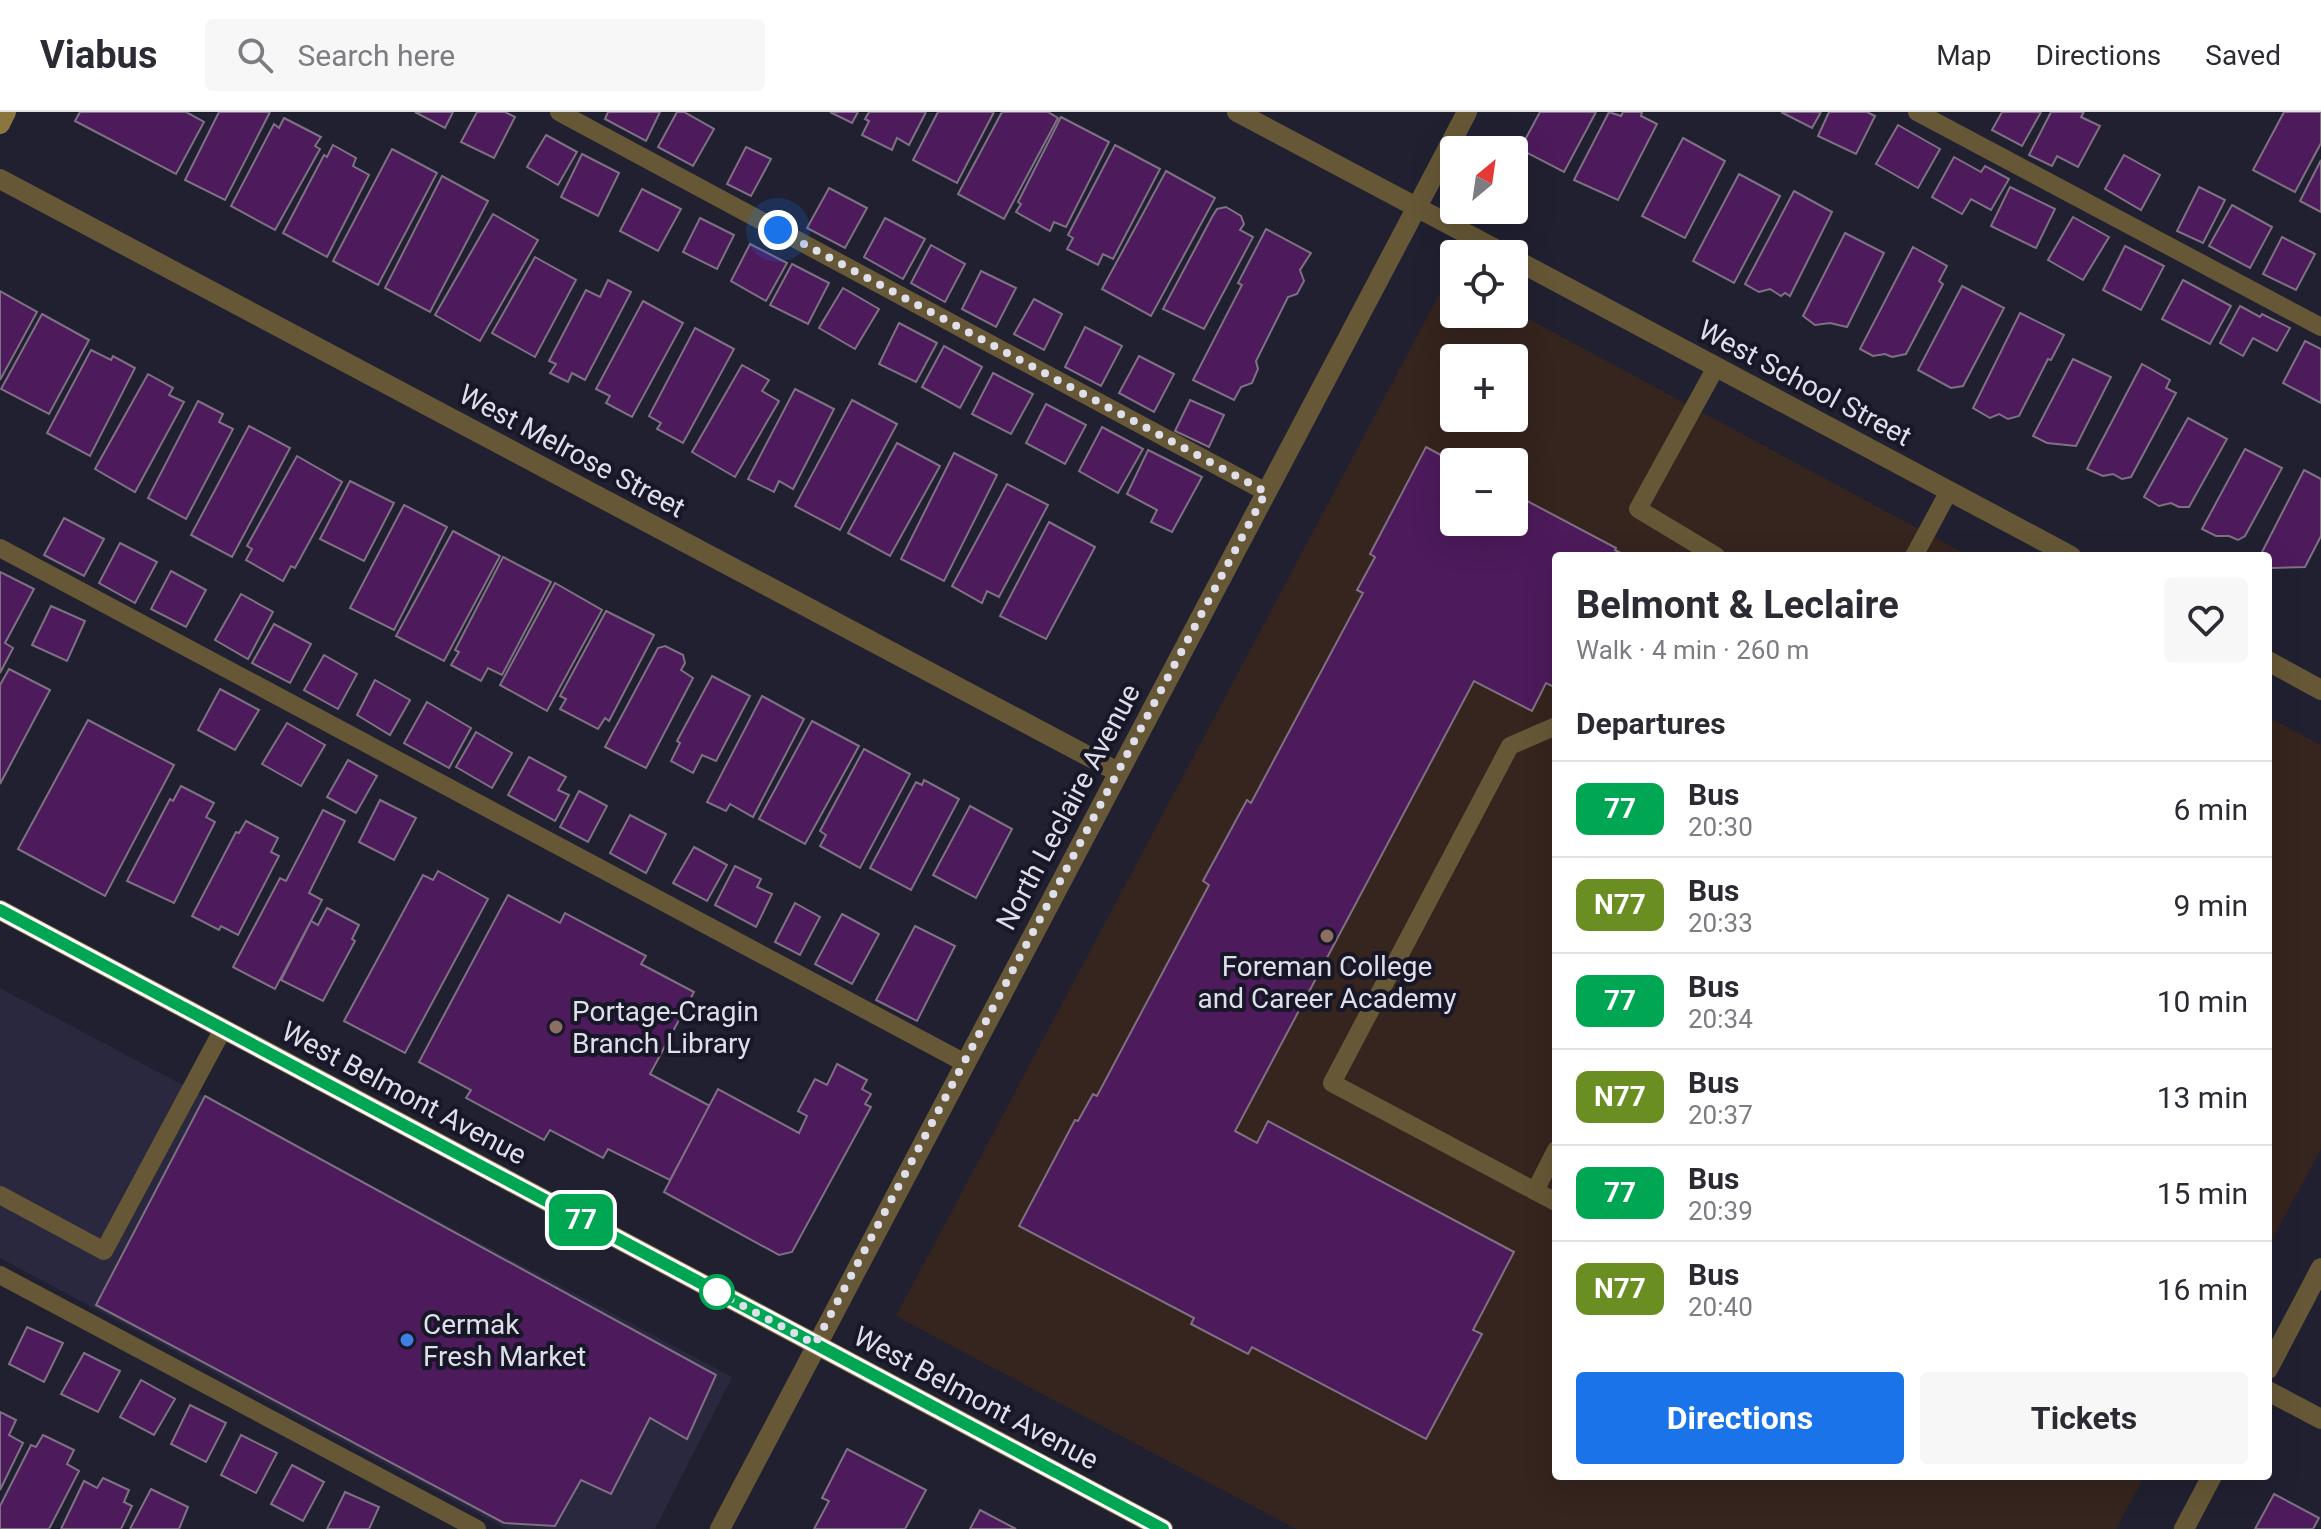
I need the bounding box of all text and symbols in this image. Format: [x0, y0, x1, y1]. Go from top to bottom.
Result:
search box [205, 19, 765, 91]
text: Viabus [40, 33, 157, 77]
icon: search [233, 33, 277, 77]
text: Search here [297, 38, 455, 73]
text: Map [1936, 39, 1992, 72]
text: Directions [2036, 39, 2161, 72]
text: Saved [2205, 39, 2281, 72]
north arrow [1440, 136, 1528, 224]
map controls [1440, 136, 1528, 536]
your location [758, 210, 798, 250]
button: locate [1440, 240, 1528, 328]
street label: West School Street [1693, 313, 1917, 453]
button: + [1440, 344, 1528, 432]
street label: West Melrose Street [453, 377, 691, 525]
button: − [1440, 448, 1528, 536]
button: heart [2164, 578, 2248, 662]
text: Belmont & Leclaire [1576, 583, 1899, 627]
text: Walk · 4 min · 260 m [1576, 635, 1809, 665]
street label: North Leclaire Avenue [989, 678, 1147, 936]
text: Departures [1576, 706, 1726, 741]
text: Bus [1688, 777, 1739, 812]
text: 77 [1604, 792, 1636, 825]
text: 6 min [2174, 792, 2248, 827]
text: 20:30 [1688, 812, 1753, 842]
text: Bus [1688, 873, 1739, 908]
text: N77 [1594, 888, 1646, 921]
text: 9 min [2174, 888, 2248, 923]
text: 20:33 [1688, 908, 1753, 938]
marker: Foreman College and Career Academy [1318, 927, 1336, 945]
place label: Foreman College and Career Academy [1198, 950, 1456, 1015]
text: Bus [1688, 969, 1739, 1004]
text: 77 [1604, 984, 1636, 1017]
text: 10 min [2157, 984, 2248, 1019]
place label: Portage-Cragin Branch Library [572, 995, 759, 1060]
text: 20:34 [1688, 1004, 1753, 1034]
street label: West Belmont Avenue [276, 1014, 532, 1172]
marker: Portage-Cragin Branch Library [547, 1018, 565, 1036]
text: Bus [1688, 1065, 1739, 1100]
text: N77 [1594, 1080, 1646, 1113]
text: 13 min [2157, 1080, 2248, 1115]
text: 20:37 [1688, 1100, 1753, 1130]
text: Bus [1688, 1161, 1739, 1196]
text: 77 [1604, 1176, 1636, 1209]
text: 15 min [2157, 1176, 2248, 1211]
line badge: 77 [545, 1194, 617, 1246]
text: 20:39 [1688, 1196, 1753, 1226]
text: 77 [565, 1203, 597, 1236]
text: Bus [1688, 1257, 1739, 1292]
text: N77 [1594, 1272, 1646, 1305]
text: 16 min [2157, 1272, 2248, 1307]
unlabelled marker [700, 1275, 734, 1309]
text: 20:40 [1688, 1292, 1753, 1322]
place label: Cermak Fresh Market [423, 1308, 586, 1373]
street label: West Belmont Avenue [848, 1319, 1104, 1477]
marker: Cermak Fresh Market [398, 1331, 416, 1349]
button: Directions [1576, 1372, 1904, 1464]
button: Tickets [1920, 1372, 2248, 1464]

